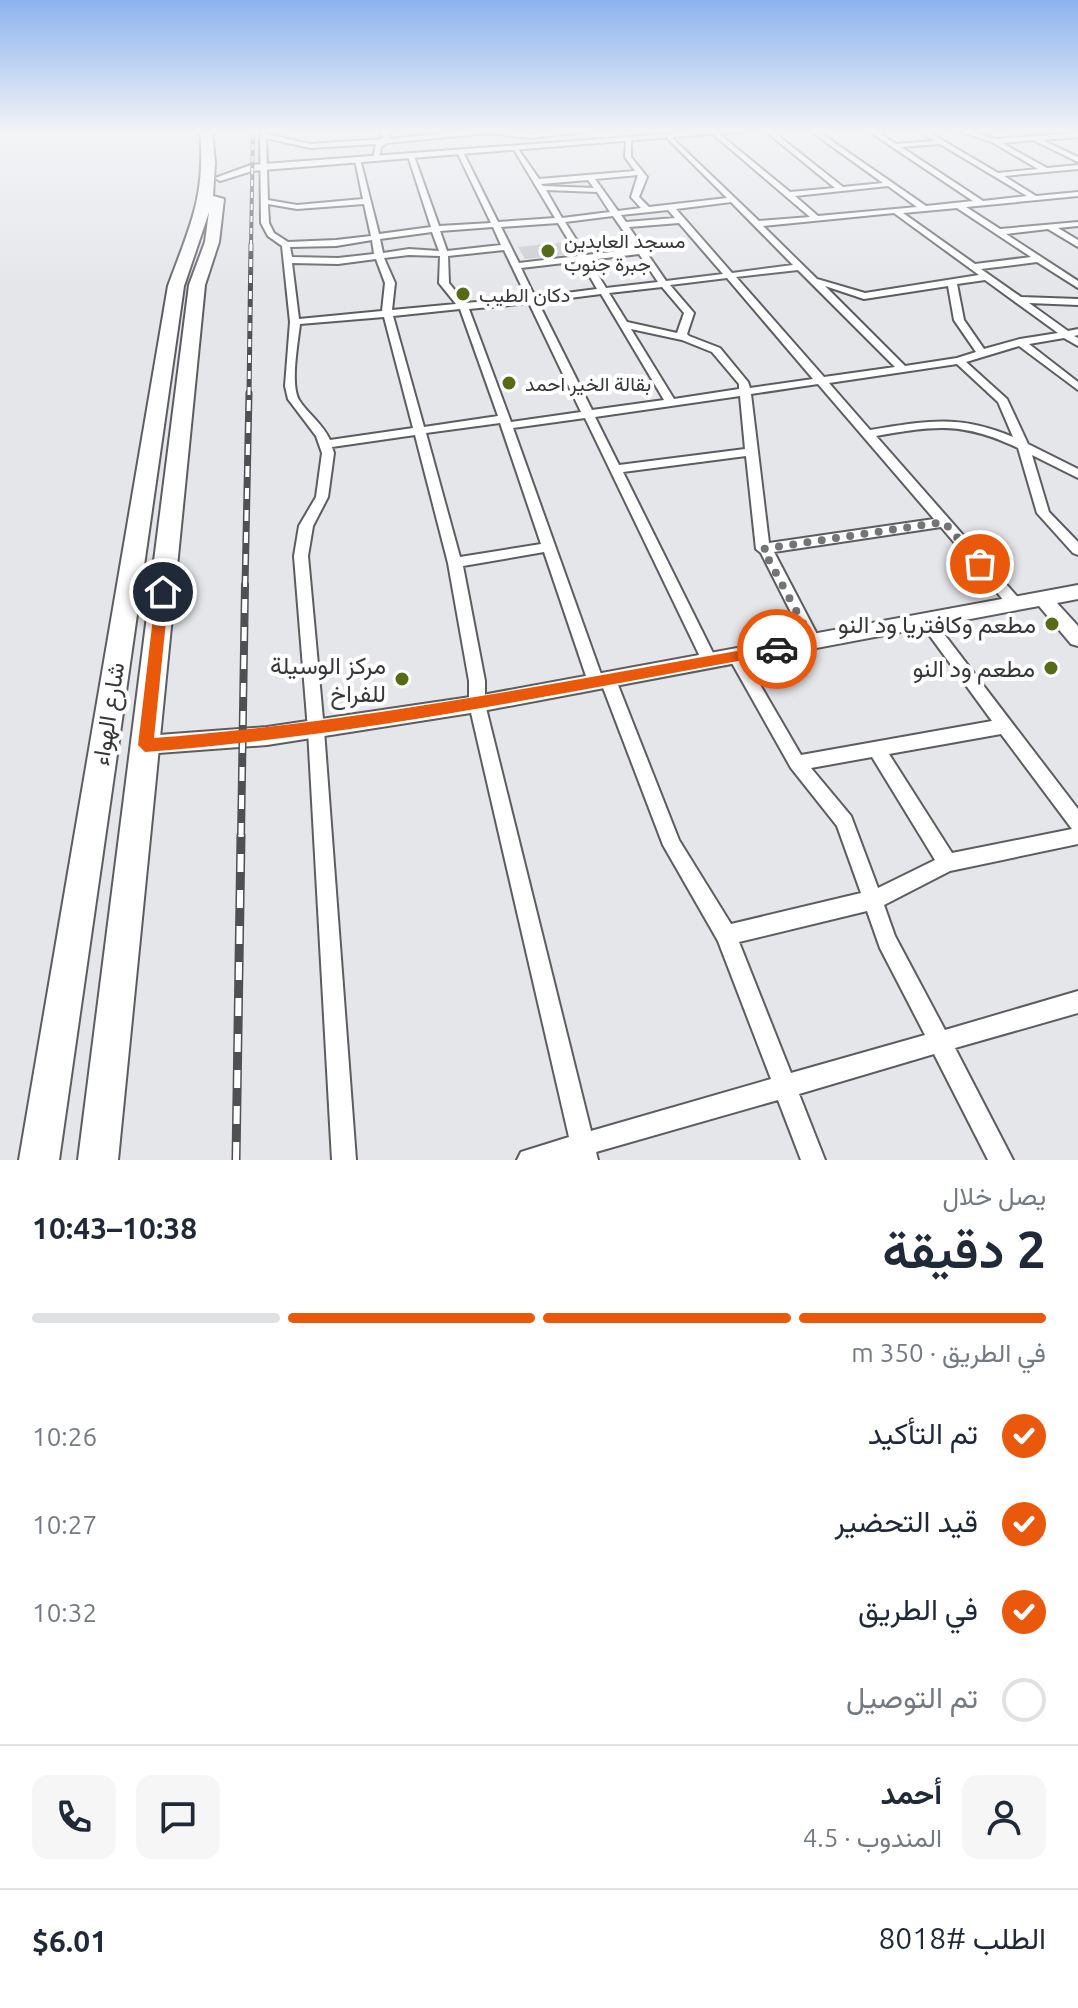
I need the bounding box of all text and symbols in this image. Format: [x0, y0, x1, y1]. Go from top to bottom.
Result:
place label: مسجد العابدين جبرة جنوب [564, 229, 685, 277]
marker: مسجد العابدين جبرة جنوب [539, 242, 557, 260]
place label: دكان الطيب [479, 283, 570, 307]
marker: دكان الطيب [454, 285, 472, 303]
place label: بقالة الخير احمد [525, 372, 651, 397]
marker: بقالة الخير احمد [500, 374, 518, 392]
pin [946, 530, 1014, 598]
icon: bag [958, 542, 1002, 586]
pin [129, 558, 197, 626]
icon: home [141, 570, 185, 614]
courier [737, 609, 817, 689]
place label: مطعم وكافتريا ود النو [838, 611, 1036, 641]
marker: مطعم وكافتريا ود النو [1043, 615, 1061, 633]
icon: car [755, 627, 799, 671]
place label: مركز الوسيلة للفراخ [270, 652, 386, 710]
place label: مطعم ود النو [913, 655, 1035, 685]
marker: مطعم ود النو [1042, 659, 1060, 677]
street label: شارع الهواء [87, 660, 132, 768]
marker: مركز الوسيلة للفراخ [393, 670, 411, 688]
text: يصل خلال [942, 1181, 1046, 1210]
text: 10:38–10:43 [32, 1211, 197, 1245]
text: 2 دقيقة [882, 1220, 1046, 1278]
text: في الطريق · 350 m [851, 1338, 1046, 1367]
icon: check [1002, 1414, 1046, 1458]
text: تم التأكيد [868, 1416, 978, 1450]
text: 10:26 [32, 1422, 97, 1451]
icon: check [1002, 1502, 1046, 1546]
text: قيد التحضير [834, 1504, 978, 1538]
text: 10:27 [32, 1510, 97, 1539]
icon: check [1002, 1590, 1046, 1634]
text: في الطريق [858, 1592, 978, 1626]
text: 10:32 [32, 1598, 97, 1627]
text: تم التوصيل [846, 1680, 978, 1714]
button: phone [32, 1775, 116, 1859]
button: chat [136, 1775, 220, 1859]
button: person [962, 1775, 1046, 1859]
text: أحمد [880, 1776, 942, 1810]
text: المندوب · 4.5 [803, 1823, 942, 1852]
text: الطلب #8018 [878, 1921, 1046, 1955]
text: $6.01 [32, 1924, 107, 1958]

